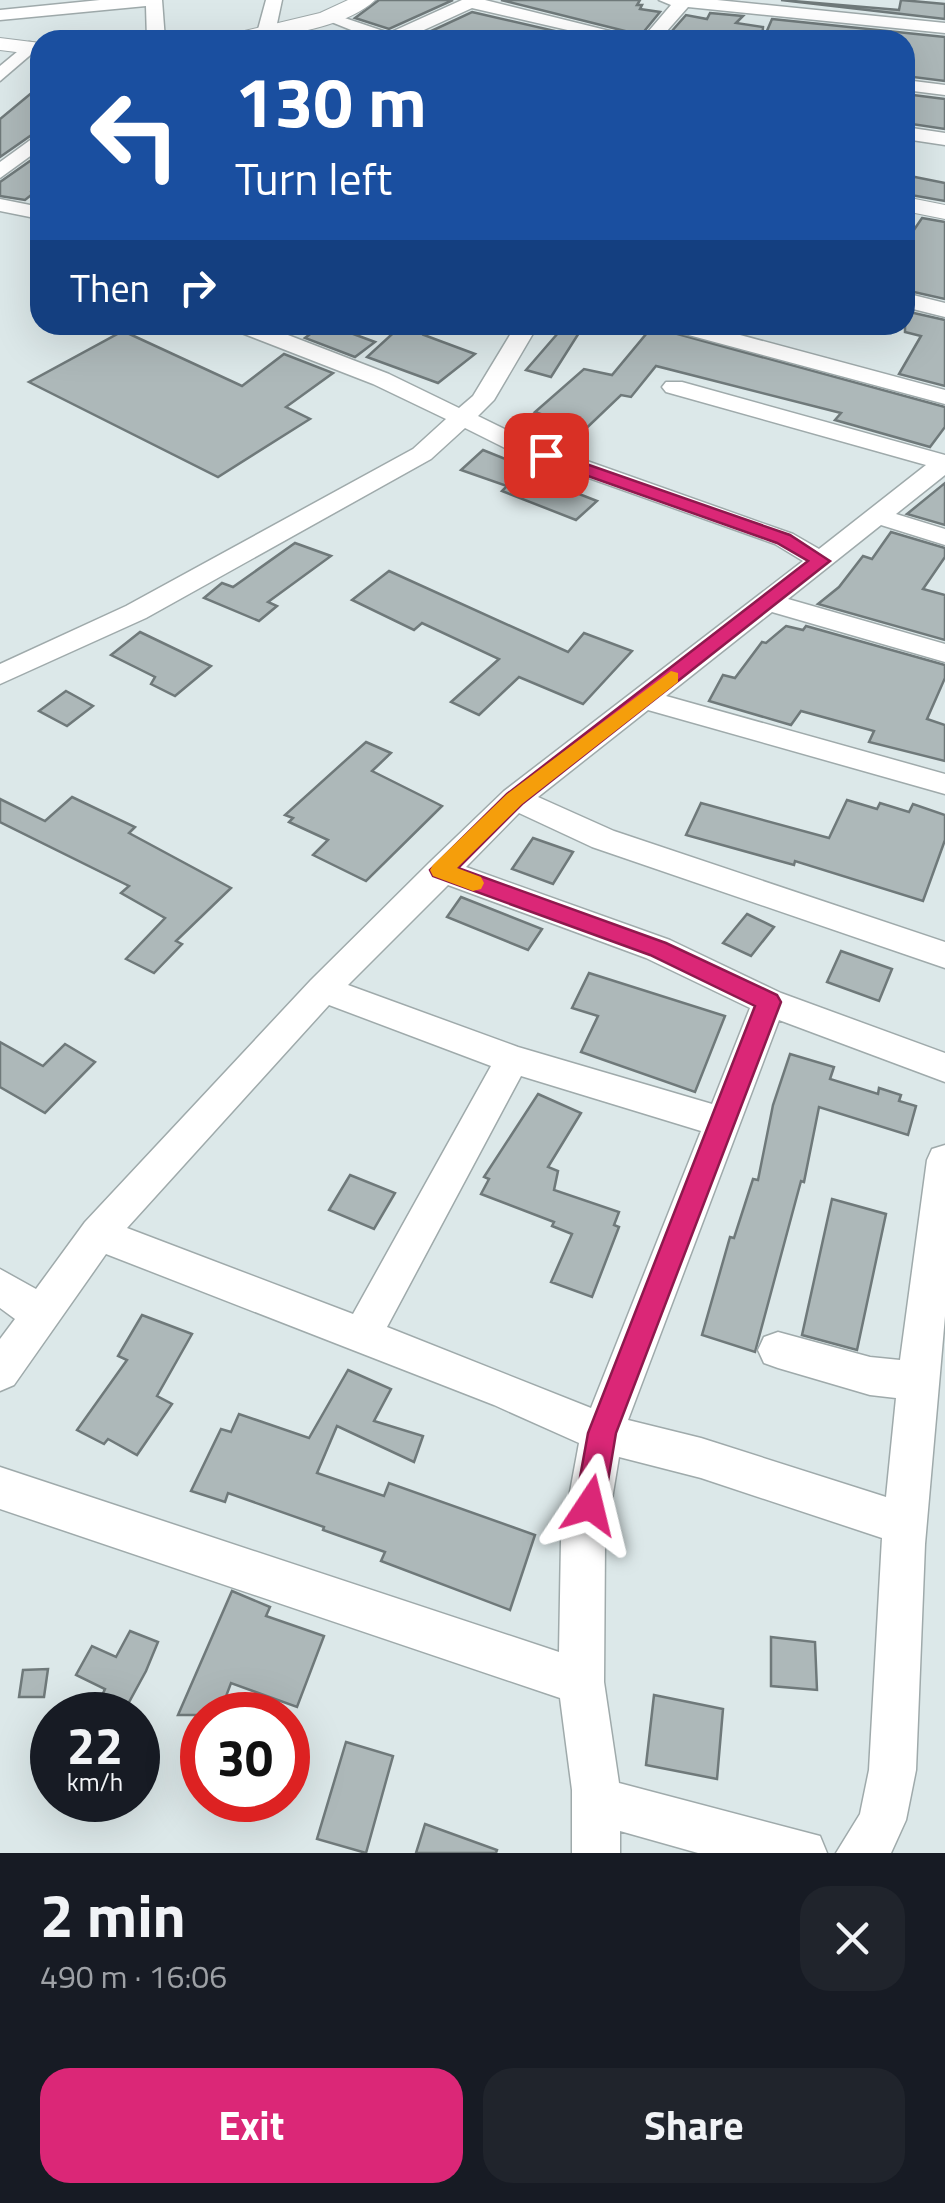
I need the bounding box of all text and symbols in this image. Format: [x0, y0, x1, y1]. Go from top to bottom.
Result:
text: 130 m [235, 48, 427, 154]
icon: left [70, 70, 200, 200]
text: Turn left [235, 144, 392, 212]
text: Then [70, 259, 150, 317]
icon: right [170, 260, 225, 315]
pin [504, 413, 589, 498]
icon: arrive [519, 428, 574, 483]
position arrow [538, 1453, 642, 1557]
speed limit sign: 30 [180, 1692, 310, 1822]
text: 22 [67, 1707, 123, 1783]
text: km/h [67, 1763, 123, 1801]
text: 2 min [40, 1869, 186, 1960]
button: close [800, 1886, 905, 1991]
text: 490 m · 16:06 [40, 1952, 227, 2000]
button: Exit [40, 2068, 463, 2183]
button: Share [483, 2068, 905, 2183]

